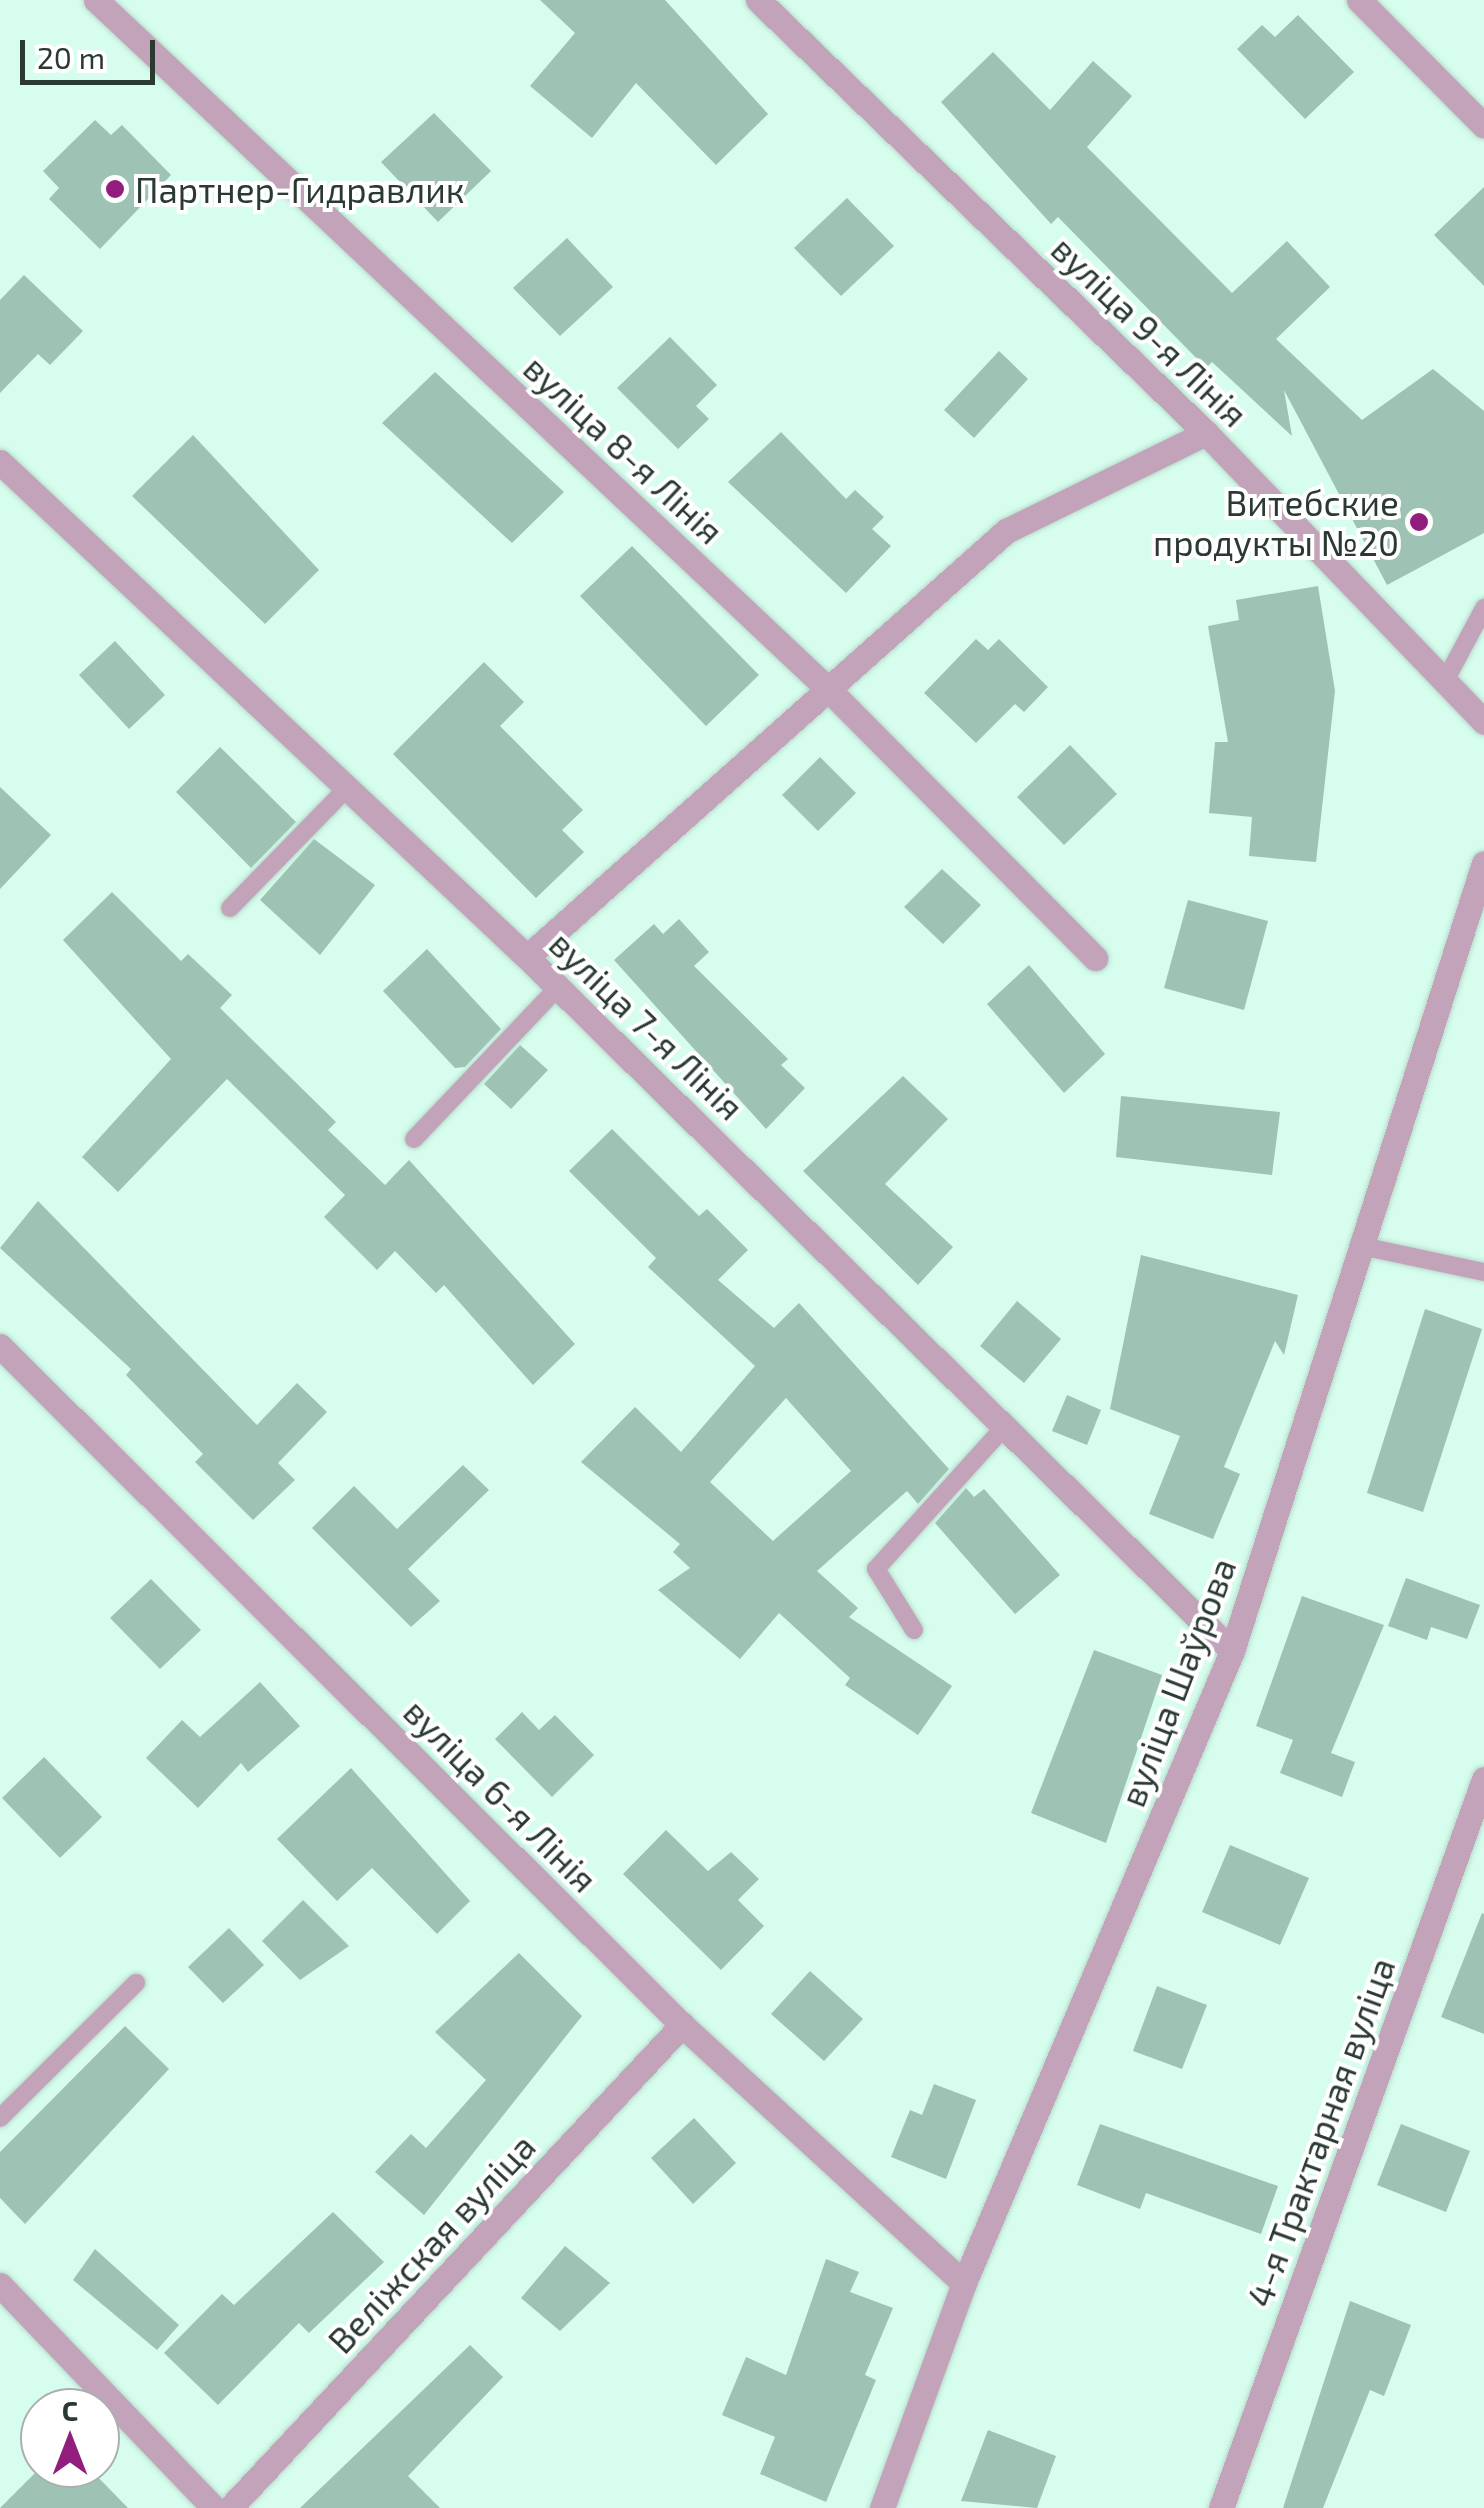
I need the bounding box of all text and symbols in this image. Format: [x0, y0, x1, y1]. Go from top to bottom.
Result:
scale bar [25, 20, 160, 82]
text: 20 m [37, 39, 105, 75]
place label: Партнер-Гидравлик [135, 168, 464, 210]
marker: Партнер-Гидравлик [104, 178, 126, 200]
street label: вуліца 9-я Лінія [1044, 227, 1256, 435]
street label: вуліца 8-я Лінія [516, 346, 732, 552]
place label: Витебские продукты №20 [1153, 481, 1399, 563]
marker: Витебские продукты №20 [1408, 511, 1430, 533]
street label: вуліца 7-я Лінія [542, 922, 752, 1128]
street label: вуліца Шаўрова [1110, 1552, 1244, 1812]
street label: вуліца 6-я Лінія [396, 1690, 606, 1900]
street label: 4-я Трактарная вуліца [1237, 1952, 1403, 2312]
street label: Веліжская вуліца [319, 2125, 543, 2361]
north arrow [20, 2388, 120, 2488]
text: С [62, 2393, 78, 2427]

